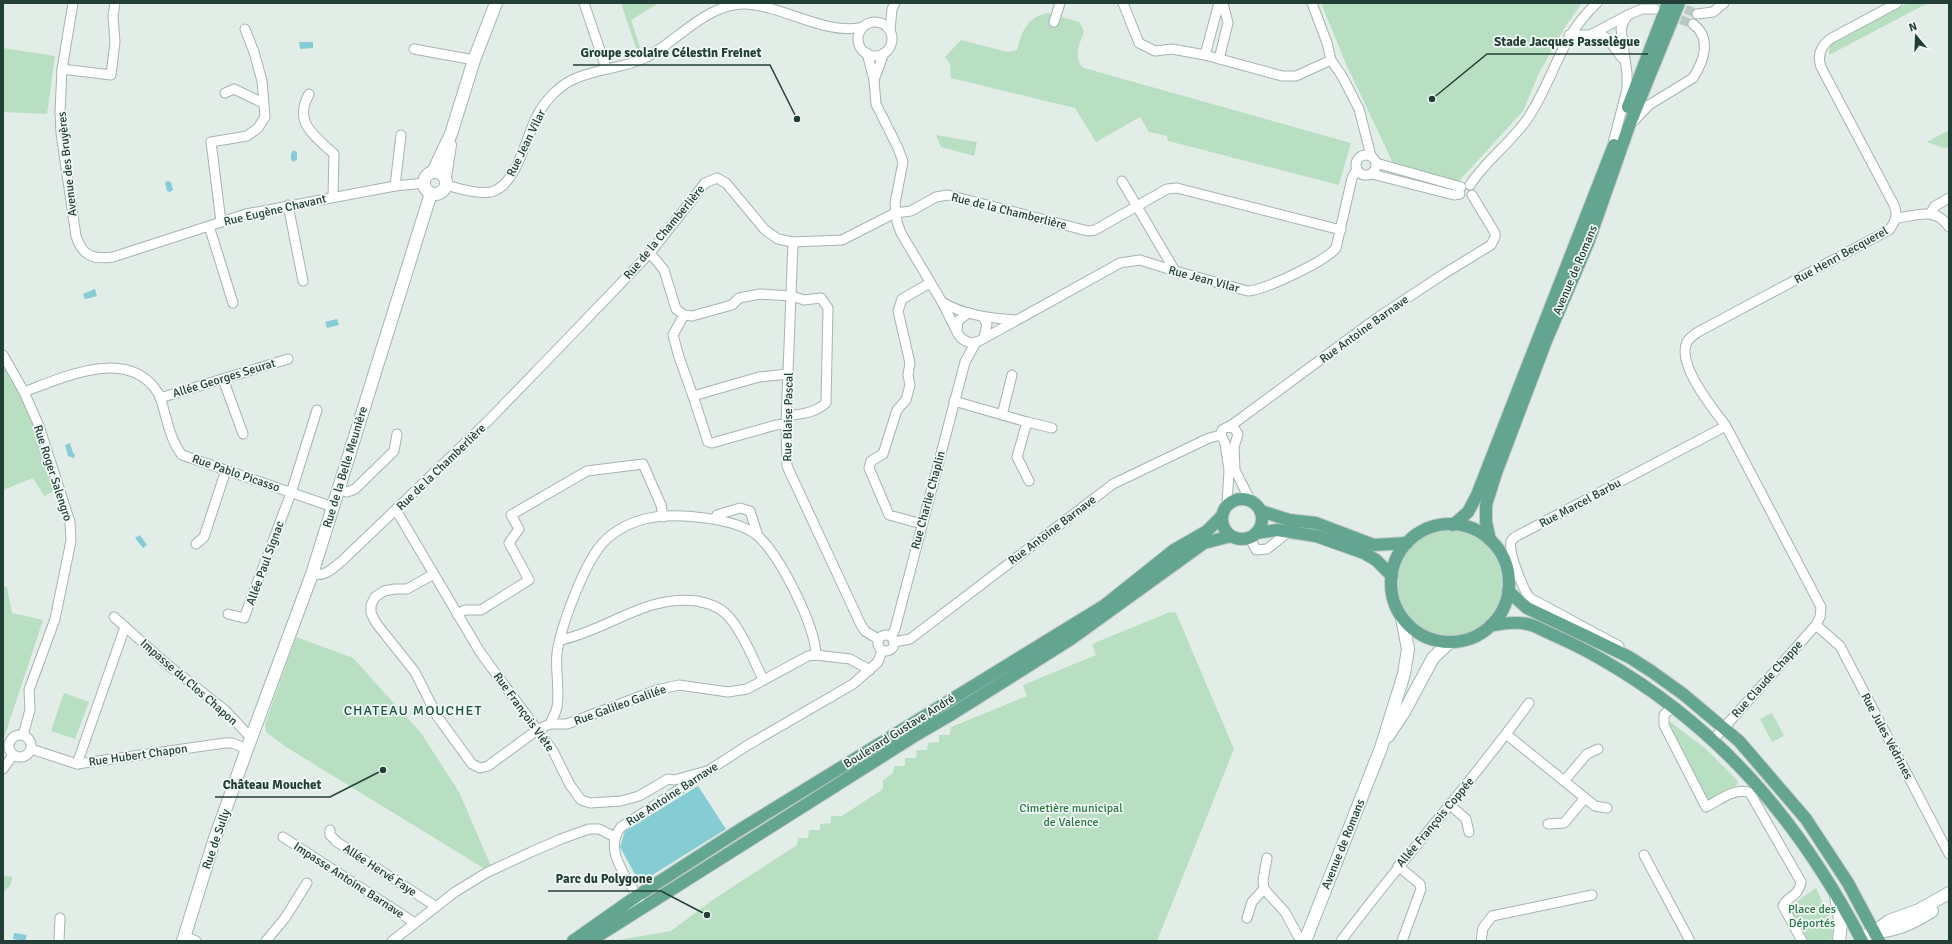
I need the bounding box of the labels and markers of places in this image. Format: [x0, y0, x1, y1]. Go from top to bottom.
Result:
callout: Stade Jacques Passelègue [1487, 29, 1648, 54]
callout: Groupe scolaire Célestin Freinet [573, 40, 770, 65]
callout: Château Mouchet [215, 772, 330, 797]
callout: Parc du Polygone [548, 866, 661, 891]

